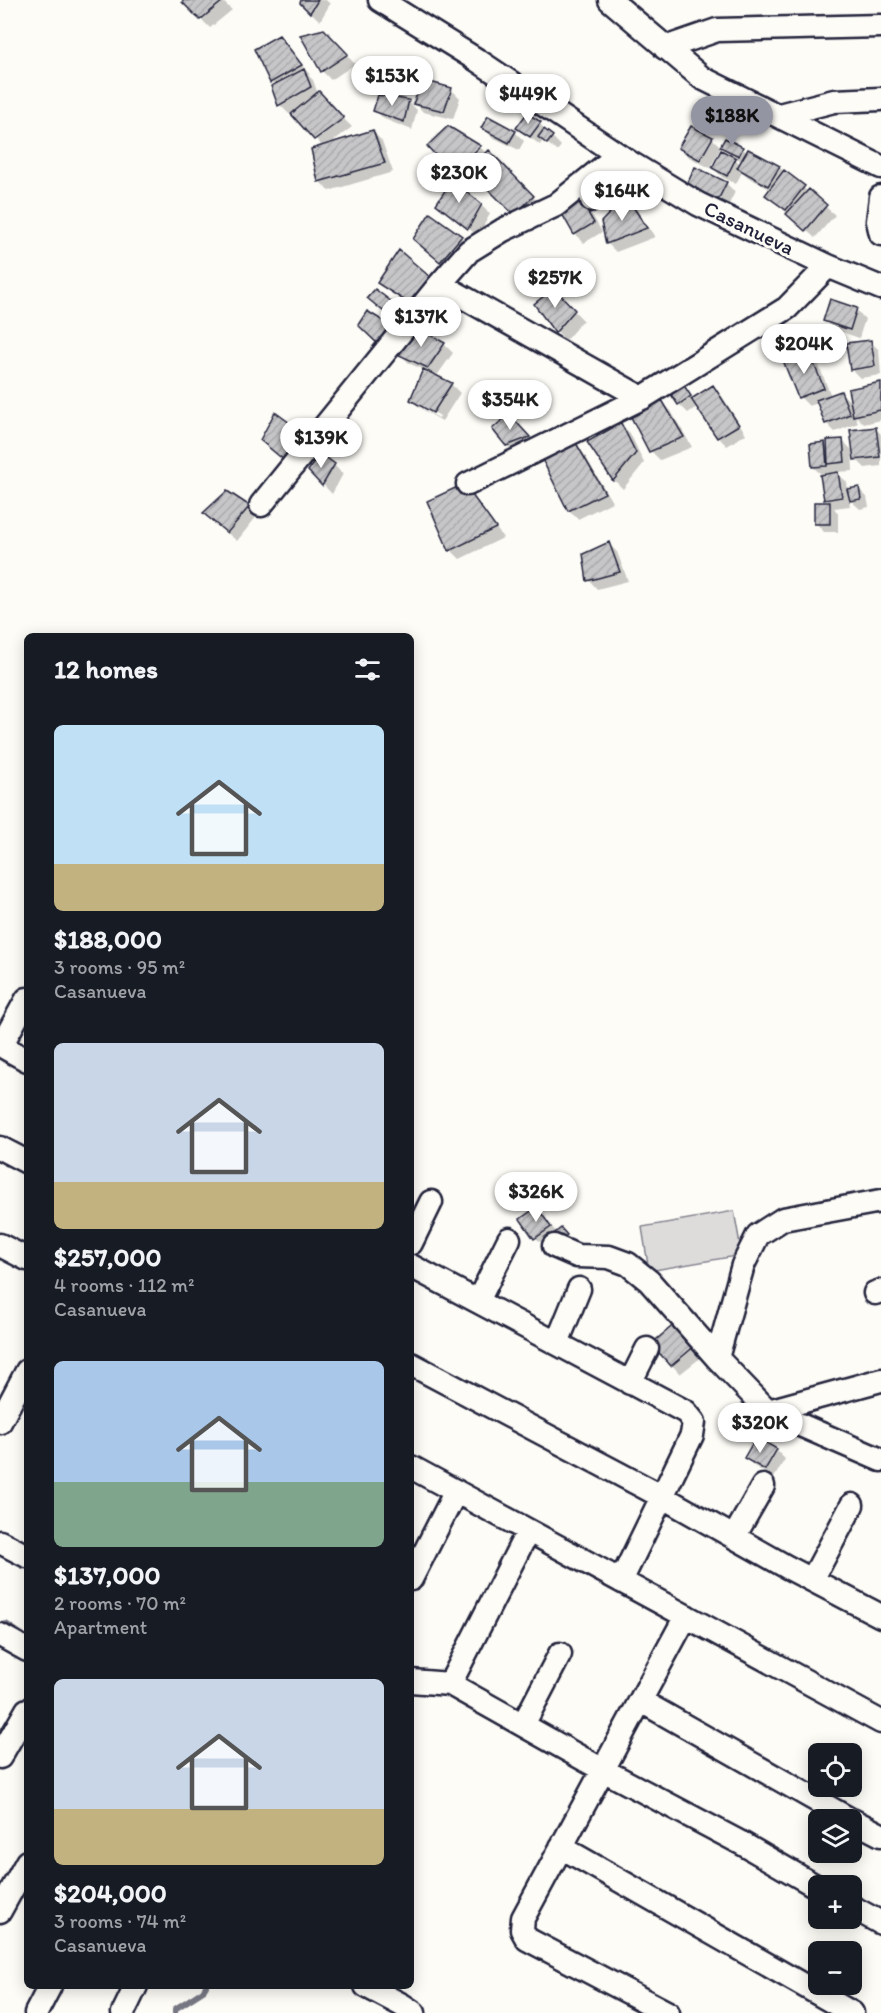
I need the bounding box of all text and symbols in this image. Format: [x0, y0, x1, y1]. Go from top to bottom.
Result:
pin: $153K [350, 56, 434, 107]
text: $153K [365, 63, 419, 87]
pin: $449K [486, 74, 570, 125]
text: $449K [499, 81, 557, 105]
pin: $188K [690, 96, 774, 147]
text: $188K [705, 103, 759, 127]
pin: $230K [417, 153, 501, 204]
text: $230K [431, 160, 487, 184]
pin: $164K [580, 171, 664, 222]
text: $164K [595, 178, 649, 202]
street label: Casanueva [700, 195, 798, 260]
pin: $257K [513, 258, 597, 309]
text: $257K [528, 265, 582, 289]
pin: $137K [379, 297, 463, 348]
text: $137K [394, 304, 448, 328]
pin: $204K [762, 324, 846, 375]
text: $204K [775, 331, 833, 355]
pin: $354K [468, 380, 552, 431]
text: $354K [482, 387, 538, 411]
pin: $139K [279, 418, 363, 469]
text: $139K [294, 425, 348, 449]
text: 12 homes [54, 653, 158, 685]
icon: filters [351, 653, 384, 686]
icon: home [165, 764, 273, 872]
text: $188,000 [54, 923, 162, 955]
text: 3 rooms · 95 m² [54, 955, 185, 979]
text: Casanueva [54, 979, 146, 1003]
icon: home [165, 1082, 273, 1190]
pin: $326K [494, 1172, 578, 1223]
text: $326K [509, 1179, 563, 1203]
text: $257,000 [54, 1241, 162, 1273]
text: 4 rooms · 112 m² [54, 1273, 194, 1297]
text: Casanueva [54, 1297, 146, 1321]
icon: home [165, 1400, 273, 1508]
pin: $320K [718, 1403, 802, 1454]
text: $320K [732, 1410, 788, 1434]
text: $137,000 [54, 1559, 161, 1591]
text: 2 rooms · 70 m² [54, 1591, 186, 1615]
text: Apartment [54, 1615, 147, 1639]
icon: home [165, 1718, 273, 1826]
map controls [808, 1743, 862, 1995]
button: locate [808, 1743, 862, 1797]
button: layers [808, 1809, 862, 1863]
button: + [808, 1875, 862, 1929]
text: $204,000 [54, 1877, 167, 1909]
text: 3 rooms · 74 m² [54, 1909, 186, 1933]
text: Casanueva [54, 1933, 146, 1957]
button: − [808, 1941, 862, 1995]

